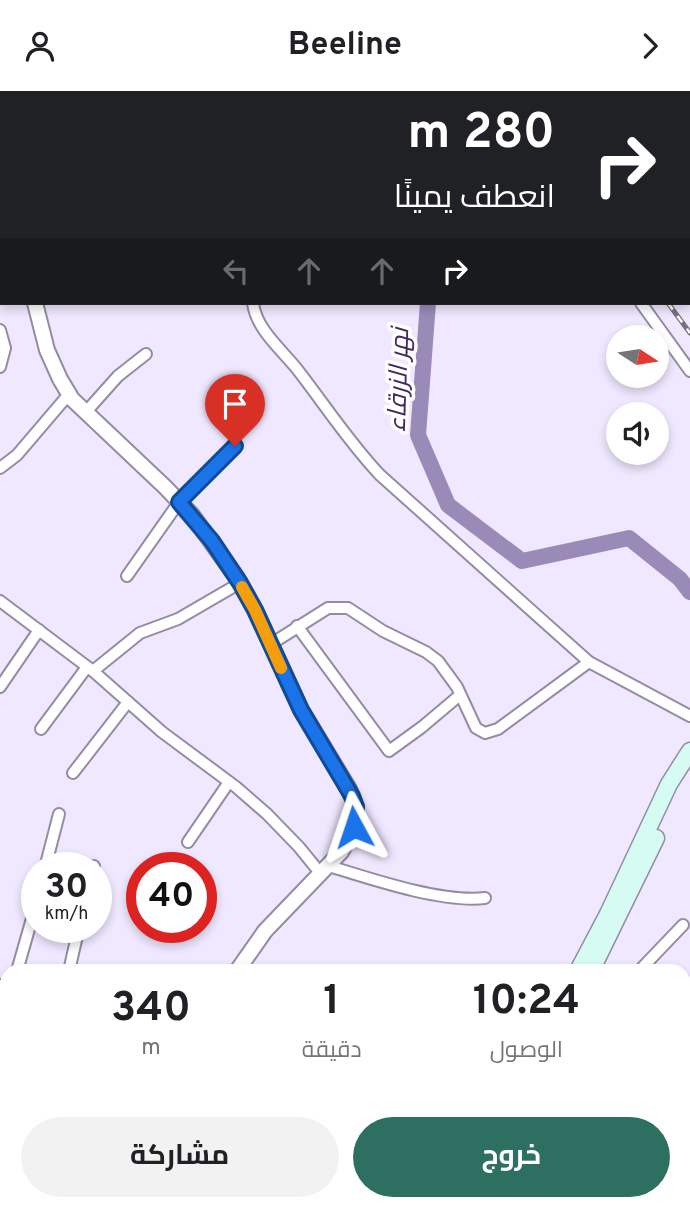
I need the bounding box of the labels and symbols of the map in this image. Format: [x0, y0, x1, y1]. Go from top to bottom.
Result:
water label: نهر الزرقاء [382, 324, 418, 433]
north arrow [606, 325, 668, 389]
pin [205, 374, 265, 446]
position arrow [317, 790, 391, 864]
speed limit sign: 40 [126, 852, 217, 943]

